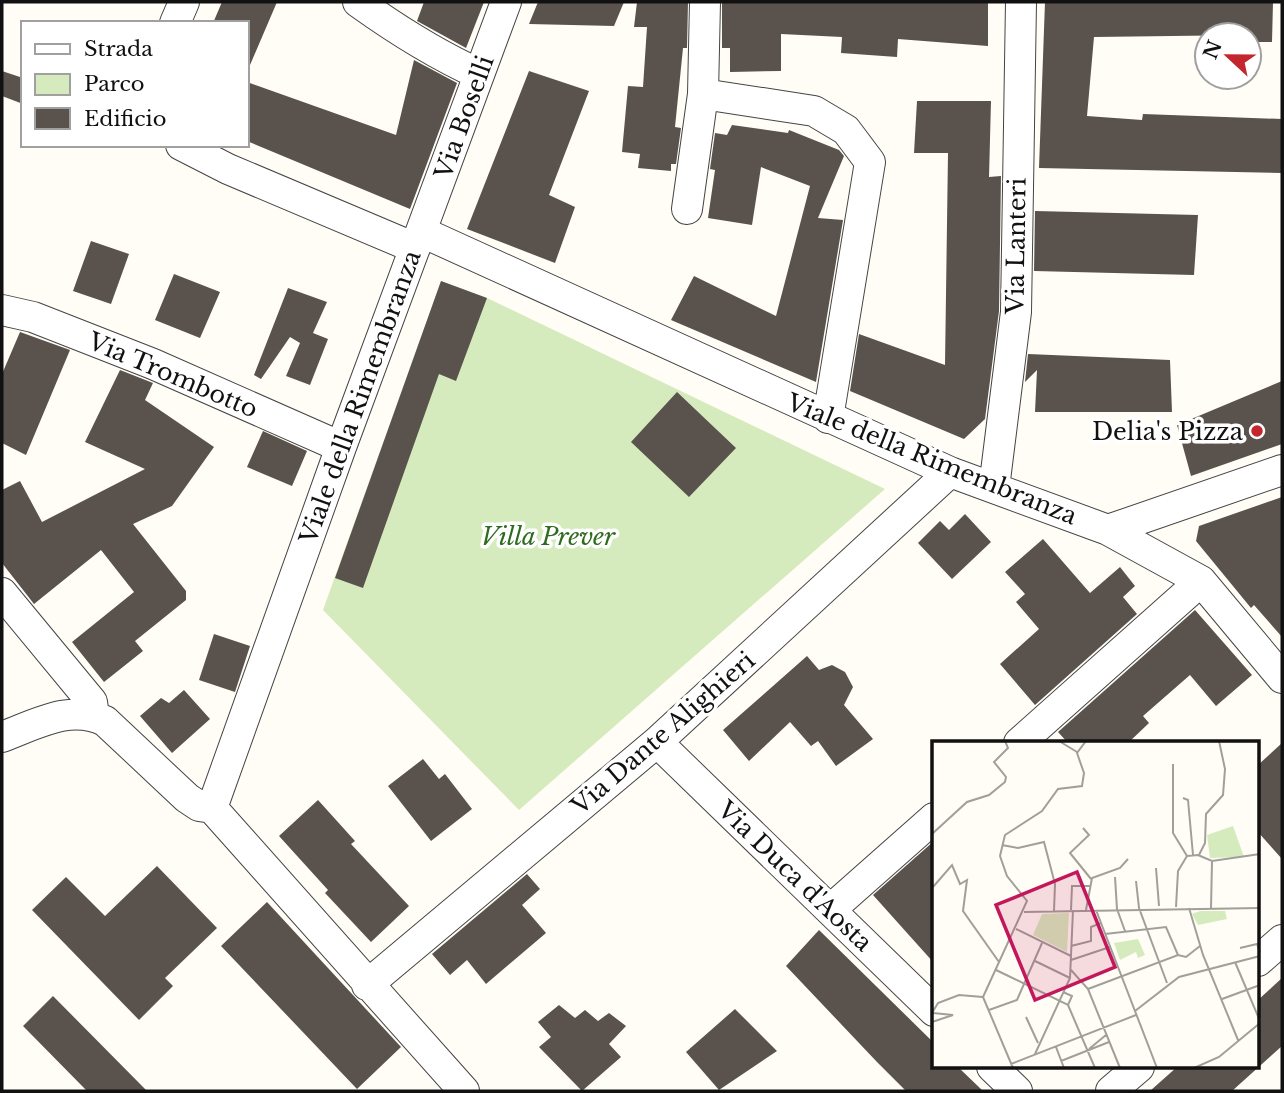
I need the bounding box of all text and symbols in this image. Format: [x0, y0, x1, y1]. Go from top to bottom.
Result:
legend [21, 21, 248, 147]
north arrow [1193, 21, 1263, 91]
text: Strada [84, 36, 153, 62]
text: N [1199, 37, 1227, 62]
street label: Via Boselli [428, 51, 500, 184]
text: Parco [84, 71, 145, 97]
text: Edificio [84, 106, 166, 132]
street label: Via Lanteri [1000, 178, 1032, 315]
street label: Viale della Rimembranza [293, 246, 427, 549]
street label: Via Trombotto [83, 326, 262, 424]
street label: Viale della Rimembranza [782, 387, 1082, 531]
place label: Delia's Pizza [1092, 417, 1244, 446]
marker: Delia's Pizza [1249, 423, 1265, 439]
park label: Villa Prever [481, 522, 616, 551]
street label: Via Dante Alighieri [565, 646, 761, 821]
inset map [932, 741, 1260, 1068]
street label: Via Duca d'Aosta [711, 794, 879, 958]

